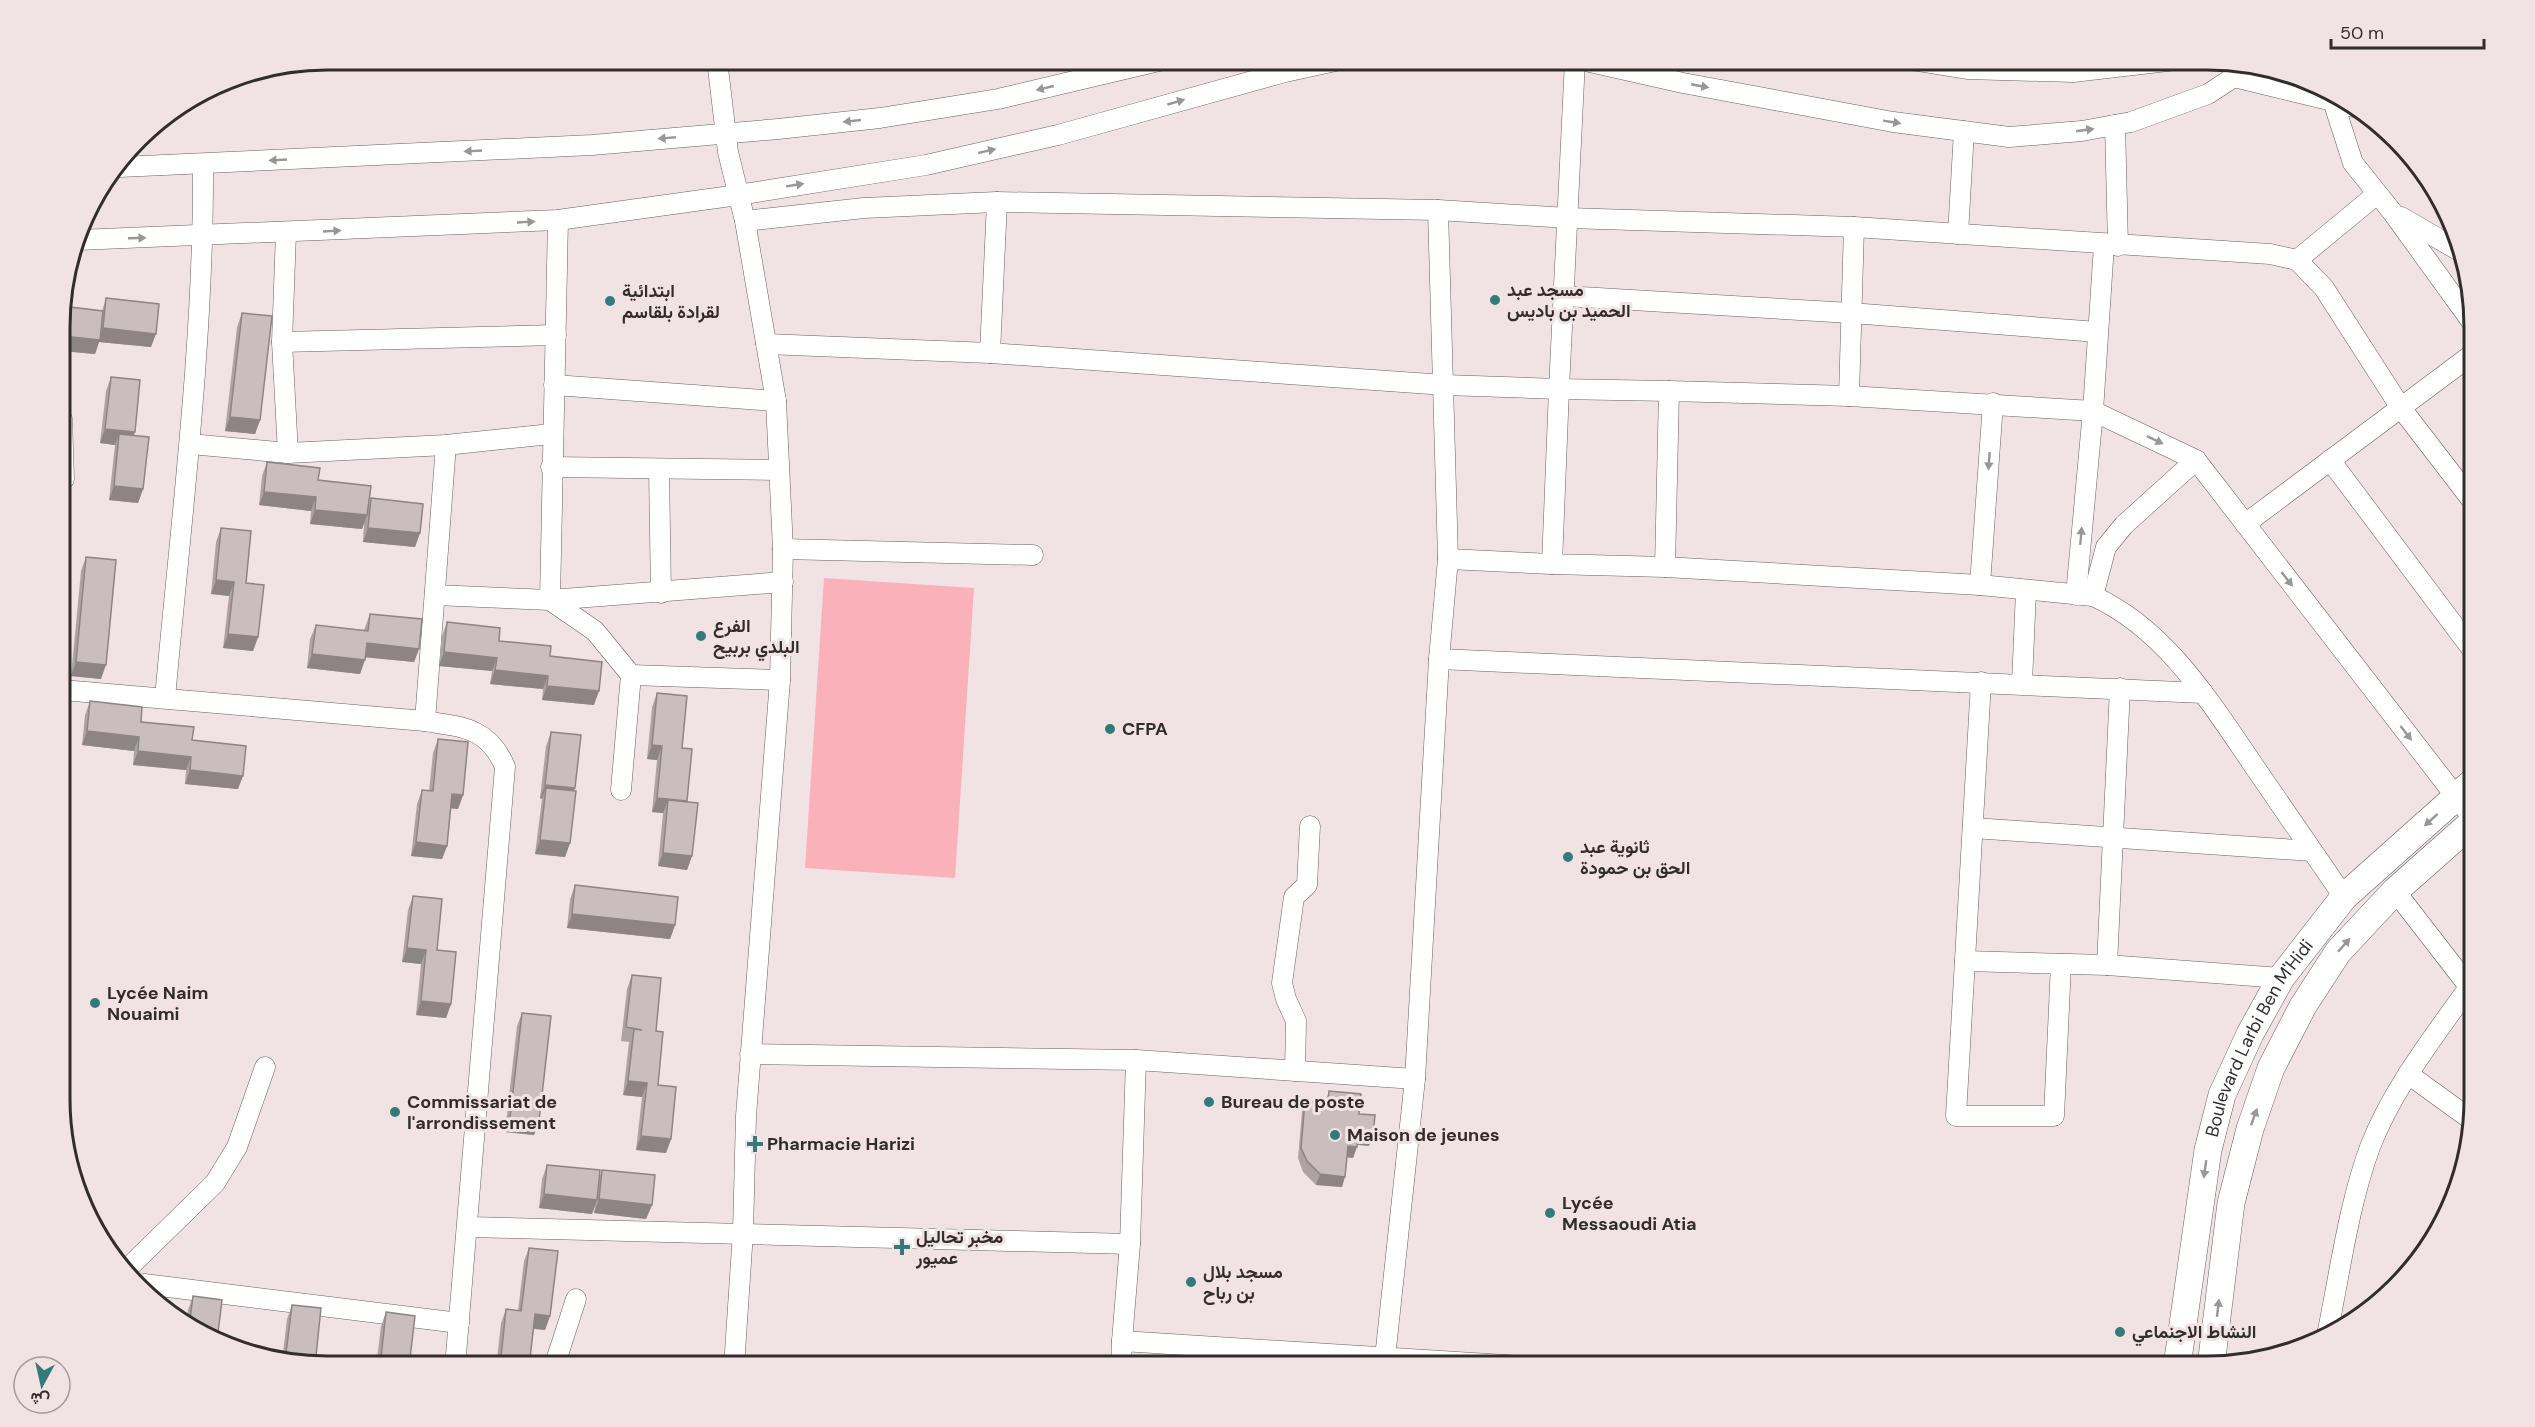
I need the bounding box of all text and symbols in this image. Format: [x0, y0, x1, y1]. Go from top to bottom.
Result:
scale bar [2331, 12, 2484, 50]
text: 50 m [2340, 21, 2384, 45]
one-way arrow [1691, 82, 1710, 91]
one-way arrow [1035, 84, 1054, 94]
one-way arrow [1167, 97, 1185, 107]
one-way arrow [843, 116, 862, 126]
one-way arrow [1882, 117, 1901, 126]
one-way arrow [2076, 125, 2095, 134]
one-way arrow [658, 133, 677, 143]
one-way arrow [463, 146, 482, 155]
one-way arrow [978, 146, 997, 155]
one-way arrow [268, 156, 287, 165]
one-way arrow [786, 180, 805, 189]
one-way arrow [517, 217, 536, 226]
one-way arrow [322, 226, 341, 235]
one-way arrow [127, 233, 146, 242]
place label: مسجد عبد الحميد بن باديس [1507, 278, 1631, 323]
place label: ابتدائية لقرادة بلقاسم [622, 279, 720, 324]
marker: مسجد عبد الحميد بن باديس [1488, 293, 1502, 307]
marker: ابتدائية لقرادة بلقاسم [603, 294, 617, 308]
one-way arrow [2146, 436, 2163, 445]
one-way arrow [1984, 452, 1994, 471]
one-way arrow [2076, 527, 2086, 546]
one-way arrow [2280, 571, 2292, 586]
place label: الفرع البلدي بربيح [713, 614, 800, 662]
marker: الفرع البلدي بربيح [694, 629, 708, 643]
place label: CFPA [1122, 717, 1168, 741]
marker: CFPA [1103, 722, 1117, 736]
one-way arrow [2399, 725, 2412, 741]
one-way arrow [2423, 813, 2438, 827]
place label: ثانوية عبد الحق بن حمودة [1580, 835, 1690, 880]
marker: ثانوية عبد الحق بن حمودة [1561, 850, 1575, 864]
street label: Boulevard Larbi Ben M'Hidi [2200, 934, 2319, 1140]
one-way arrow [2337, 938, 2351, 953]
place label: Lycée Naim Nouaimi [107, 981, 208, 1026]
marker: Lycée Naim Nouaimi [88, 996, 102, 1010]
place label: Commissariat de l'arrondissement [407, 1090, 557, 1135]
place label: Bureau de poste [1221, 1090, 1365, 1114]
marker: Bureau de poste [1202, 1095, 1216, 1109]
marker: Commissariat de l'arrondissement [388, 1105, 402, 1119]
one-way arrow [2249, 1108, 2259, 1126]
place label: Maison de jeunes [1347, 1123, 1500, 1147]
marker: Maison de jeunes [1328, 1128, 1342, 1142]
place label: Pharmacie Harizi [767, 1132, 915, 1156]
marker: Pharmacie Harizi [748, 1137, 762, 1151]
one-way arrow [2200, 1160, 2209, 1179]
place label: Lycée Messaoudi Atia [1562, 1191, 1697, 1236]
marker: Lycée Messaoudi Atia [1543, 1206, 1557, 1220]
place label: مخبر تحاليل عميور [915, 1225, 1004, 1270]
marker: مخبر تحاليل عميور [893, 1238, 911, 1256]
place label: مسجد بلال بن رباح [1203, 1260, 1283, 1305]
marker: مسجد بلال بن رباح [1184, 1275, 1198, 1289]
one-way arrow [2214, 1299, 2223, 1318]
place label: النشاط الاجنماعي [2132, 1320, 2257, 1347]
marker: النشاط الاجنماعي [2113, 1325, 2127, 1339]
north arrow [12, 1355, 72, 1415]
text: ش [29, 1388, 51, 1411]

